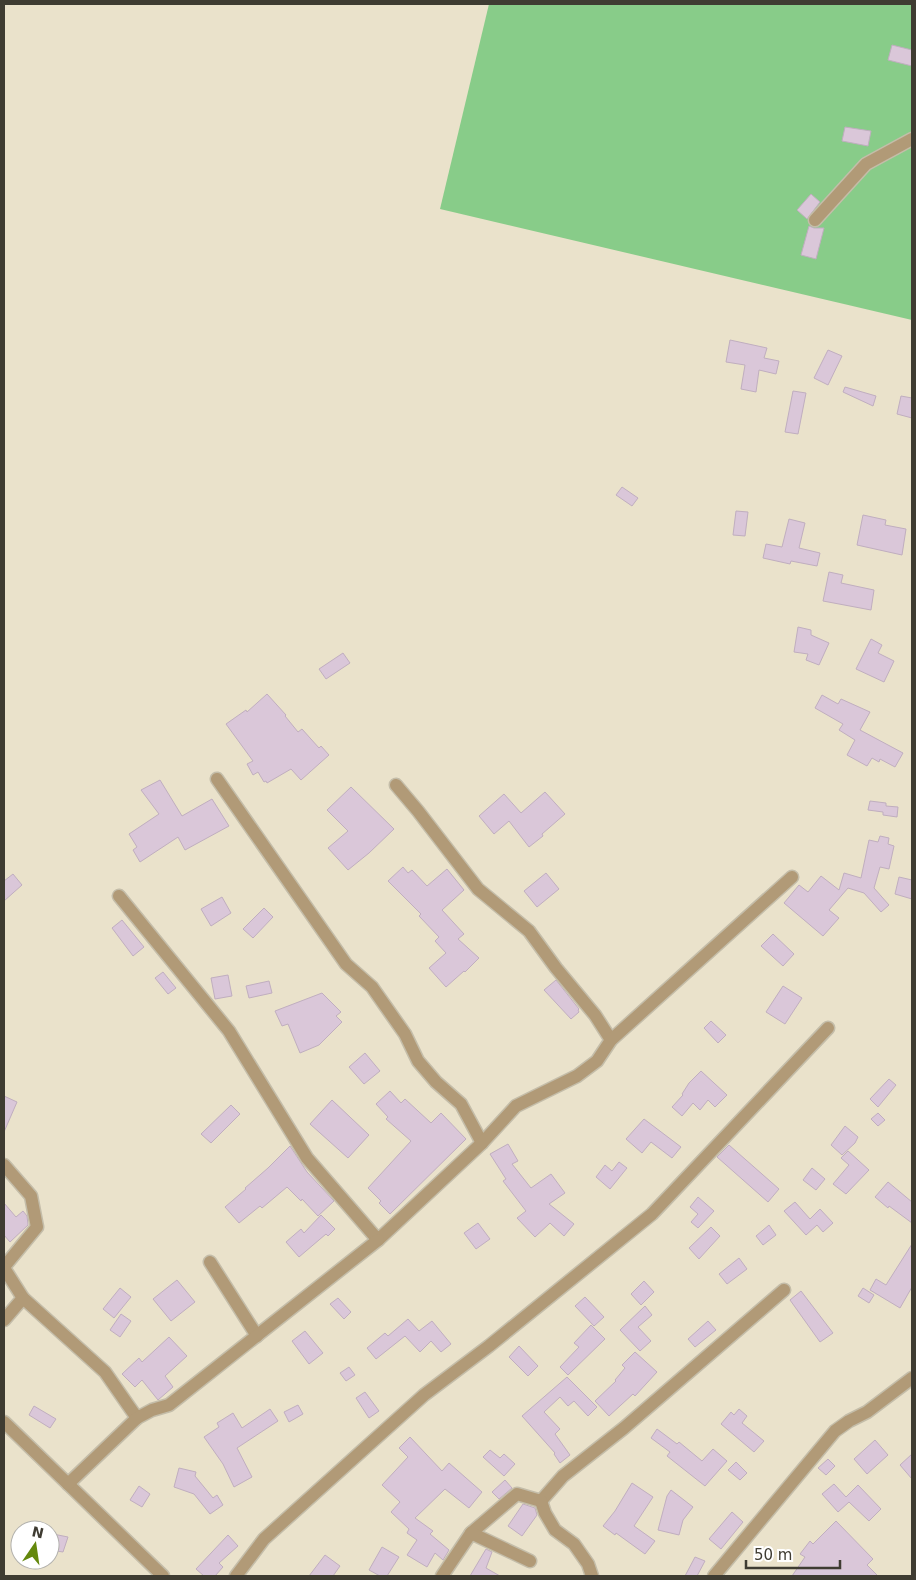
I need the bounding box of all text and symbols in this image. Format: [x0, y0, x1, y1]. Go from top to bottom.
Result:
north arrow [10, 1520, 60, 1570]
text: N [30, 1523, 45, 1541]
scale bar [746, 1538, 840, 1570]
text: 50 m [754, 1546, 792, 1564]

